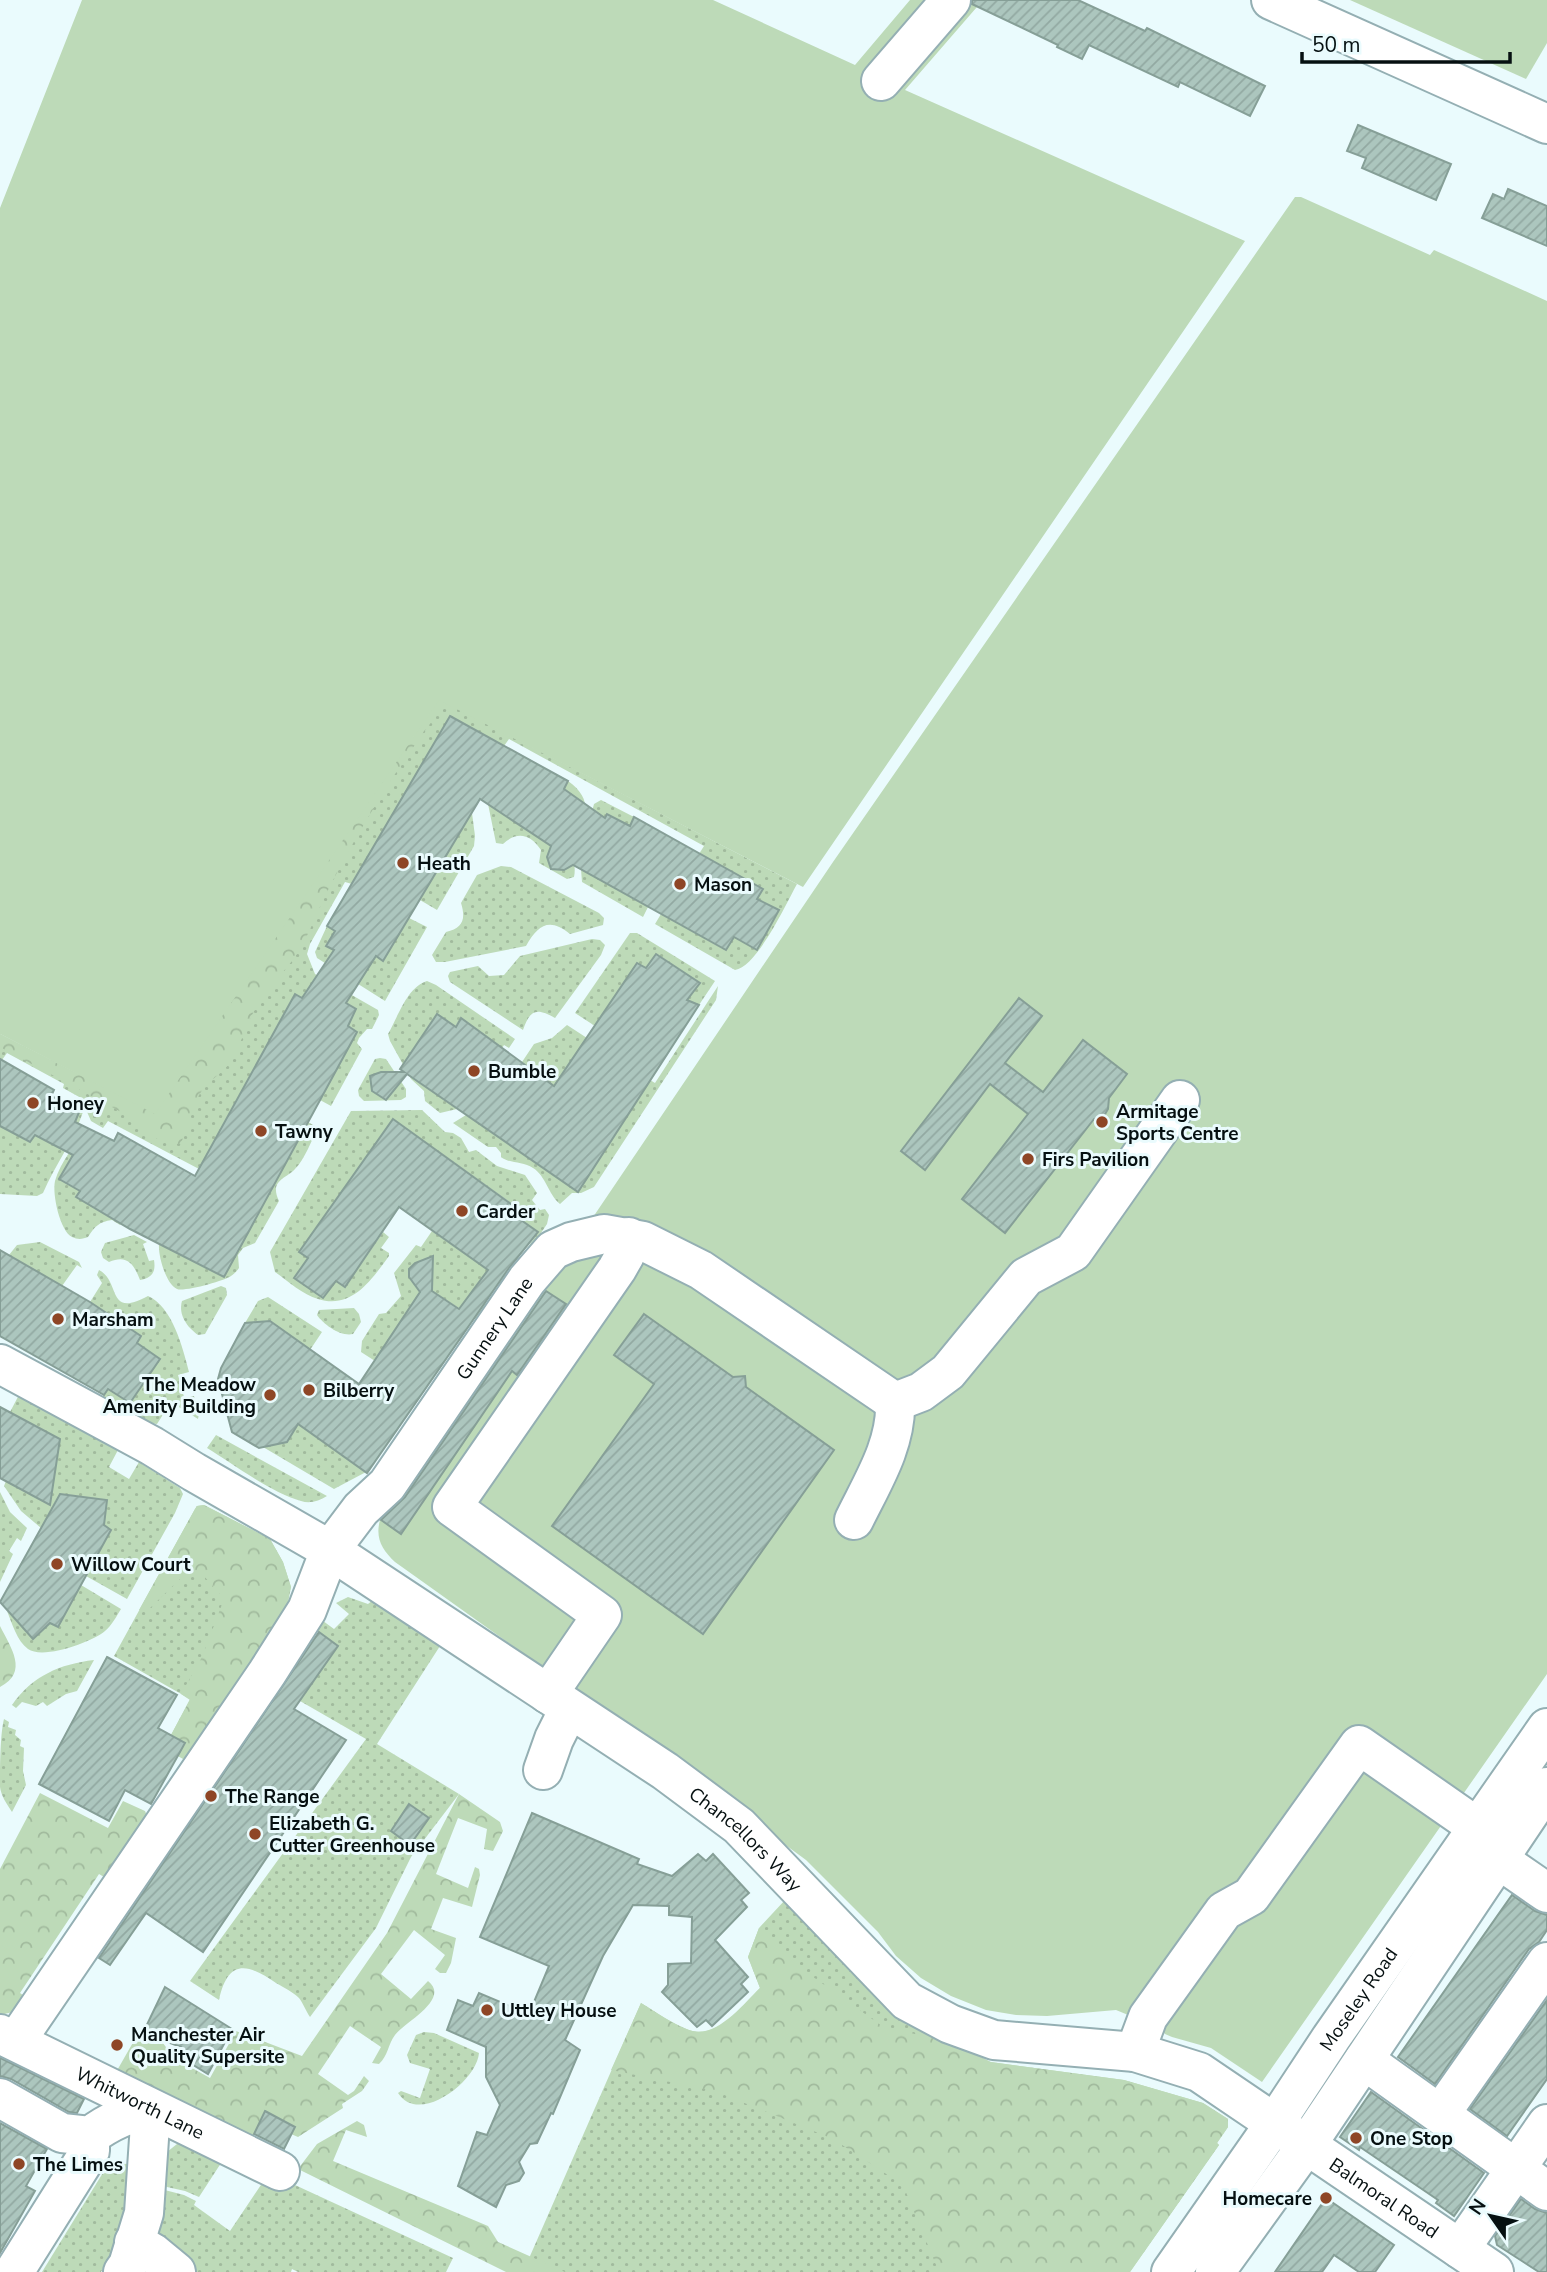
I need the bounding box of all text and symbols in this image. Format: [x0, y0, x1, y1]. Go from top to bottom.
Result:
scale bar [1302, 21, 1510, 65]
text: 50 m [1312, 31, 1361, 59]
place label: Heath [417, 851, 471, 877]
marker: Heath [395, 855, 411, 871]
place label: Mason [694, 872, 752, 898]
marker: Mason [672, 876, 688, 892]
place label: Bumble [488, 1059, 556, 1085]
marker: Bumble [466, 1063, 482, 1079]
place label: Honey [47, 1091, 105, 1117]
marker: Honey [25, 1095, 41, 1111]
place label: Armitage Sports Centre [1116, 1099, 1239, 1147]
marker: Armitage Sports Centre [1094, 1114, 1110, 1130]
place label: Tawny [275, 1119, 334, 1145]
marker: Tawny [253, 1123, 269, 1139]
place label: Firs Pavilion [1042, 1147, 1149, 1173]
marker: Firs Pavilion [1020, 1151, 1036, 1167]
place label: Carder [476, 1199, 536, 1225]
marker: Carder [454, 1203, 470, 1219]
street label: Gunnery Lane [450, 1272, 539, 1385]
place label: Marsham [72, 1307, 154, 1333]
marker: Marsham [50, 1311, 66, 1327]
place label: The Meadow Amenity Building [103, 1372, 257, 1420]
place label: Bilberry [323, 1378, 395, 1404]
marker: Bilberry [301, 1382, 317, 1398]
marker: The Meadow Amenity Building [262, 1387, 278, 1403]
place label: Willow Court [71, 1552, 191, 1578]
marker: Willow Court [49, 1556, 65, 1572]
street label: Chancellors Way [683, 1781, 808, 1898]
place label: The Range [225, 1784, 320, 1810]
marker: The Range [203, 1788, 219, 1804]
place label: Elizabeth G. Cutter Greenhouse [269, 1811, 435, 1859]
marker: Elizabeth G. Cutter Greenhouse [247, 1826, 263, 1842]
street label: Moseley Road [1314, 1943, 1404, 2056]
place label: Uttley House [501, 1998, 617, 2024]
marker: Uttley House [479, 2002, 495, 2018]
place label: Manchester Air Quality Supersite [131, 2022, 284, 2070]
marker: Manchester Air Quality Supersite [109, 2037, 125, 2053]
street label: Whitworth Lane [71, 2061, 208, 2146]
place label: One Stop [1370, 2126, 1453, 2152]
marker: One Stop [1348, 2130, 1364, 2146]
place label: The Limes [33, 2152, 123, 2178]
street label: Balmoral Road [1324, 2152, 1444, 2245]
marker: The Limes [11, 2156, 27, 2172]
north arrow [1456, 2181, 1526, 2251]
place label: Homecare [1223, 2186, 1312, 2212]
marker: Homecare [1318, 2190, 1334, 2206]
text: N [1463, 2194, 1492, 2220]

